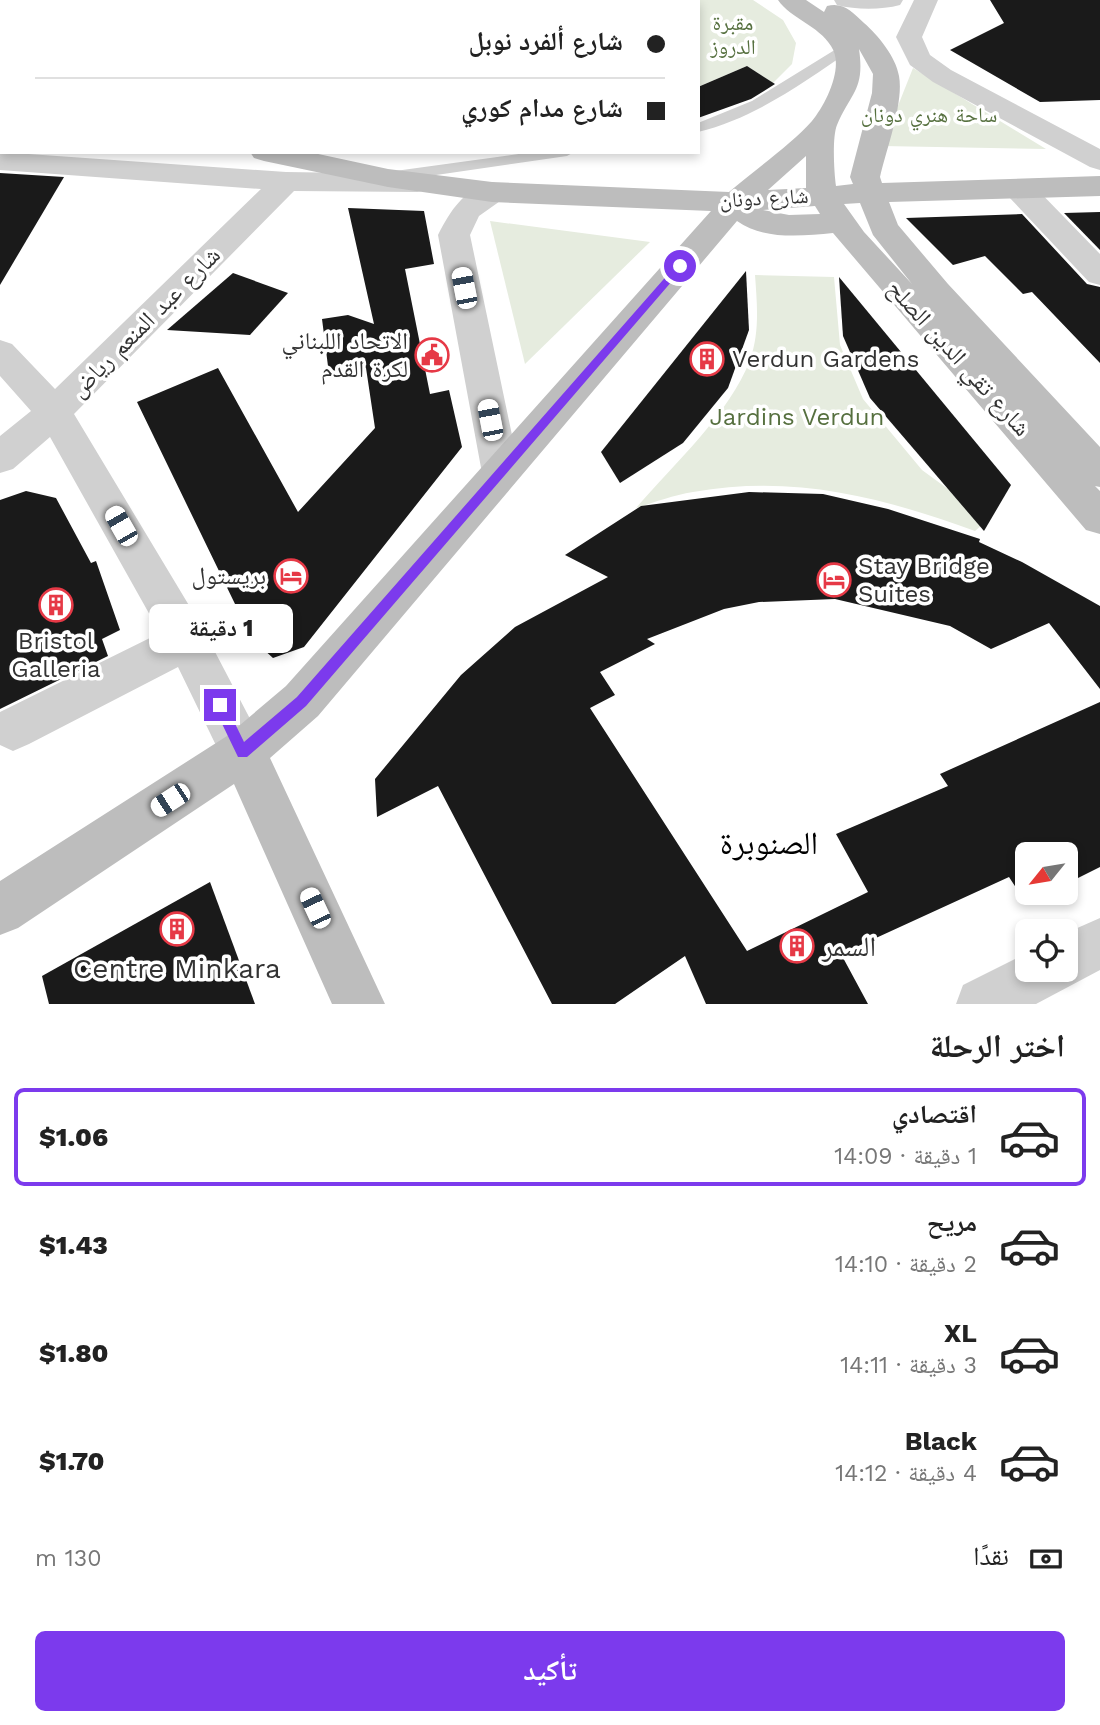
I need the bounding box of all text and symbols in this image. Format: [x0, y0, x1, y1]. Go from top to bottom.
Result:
park label: مقبرة الدروز [709, 10, 756, 59]
text: شارع ألفرد نوبل [469, 26, 623, 56]
text: شارع مدام كوري [461, 93, 623, 123]
park label: ساحة هنري دونان [861, 102, 997, 131]
street label: شارع دونان [719, 183, 809, 213]
street label: شارع عبد المنعم رياض [64, 241, 227, 404]
route start [664, 250, 696, 282]
car [450, 265, 479, 311]
street label: شارع تقي الدين الصلح [878, 274, 1036, 445]
place label: الاتحاد اللبناني لكرة القدم [282, 327, 408, 385]
public building icon: الاتحاد اللبناني لكرة القدم [413, 336, 451, 374]
building icon: Verdun Gardens [688, 340, 726, 378]
place label: Verdun Gardens [732, 345, 919, 373]
car [476, 397, 505, 443]
park label: Jardins Verdun [710, 403, 884, 431]
car [102, 503, 141, 549]
place label: Stay Bridge Suites [858, 552, 990, 608]
hotel icon: بريستول [272, 557, 310, 595]
hotel icon: Stay Bridge Suites [815, 561, 853, 599]
place label: بريستول [191, 562, 266, 590]
building icon: Bristol Galleria [37, 586, 75, 624]
callout: 1 دقيقة [148, 604, 292, 652]
text: 1 دقيقة [189, 615, 253, 642]
place label: Bristol Galleria [11, 627, 101, 683]
route end [204, 689, 236, 721]
car [147, 780, 194, 820]
district label: الصنوبرة [720, 824, 818, 862]
north arrow [1015, 842, 1078, 905]
map controls [1015, 842, 1078, 982]
car [297, 885, 334, 931]
building icon: Centre Minkara [158, 910, 196, 948]
button: locate [1015, 919, 1078, 982]
building icon: السمر [778, 927, 816, 965]
place label: السمر [821, 930, 876, 963]
place label: Centre Minkara [73, 952, 281, 985]
text: اختر الرحلة [930, 1027, 1065, 1065]
text: اقتصادي [892, 1099, 977, 1129]
icon: car [998, 1106, 1061, 1169]
text: $1.06 [39, 1122, 108, 1152]
text: 1 دقيقة · 14:09 [834, 1143, 977, 1170]
text: مريح [927, 1207, 977, 1237]
icon: car [998, 1214, 1061, 1277]
text: $1.43 [39, 1230, 108, 1260]
text: 2 دقيقة · 14:10 [835, 1251, 977, 1278]
text: XL [944, 1318, 977, 1348]
icon: car [998, 1322, 1061, 1385]
text: $1.80 [39, 1338, 109, 1368]
text: 3 دقيقة · 14:11 [840, 1352, 977, 1379]
text: Black [905, 1426, 977, 1456]
icon: car [998, 1430, 1061, 1493]
text: $1.70 [39, 1446, 104, 1476]
text: 4 دقيقة · 14:12 [835, 1460, 977, 1487]
icon: cash [1027, 1540, 1065, 1578]
text: نقدًا [973, 1541, 1009, 1571]
text: 130 m [35, 1545, 101, 1572]
button: تأكيد [35, 1631, 1065, 1711]

